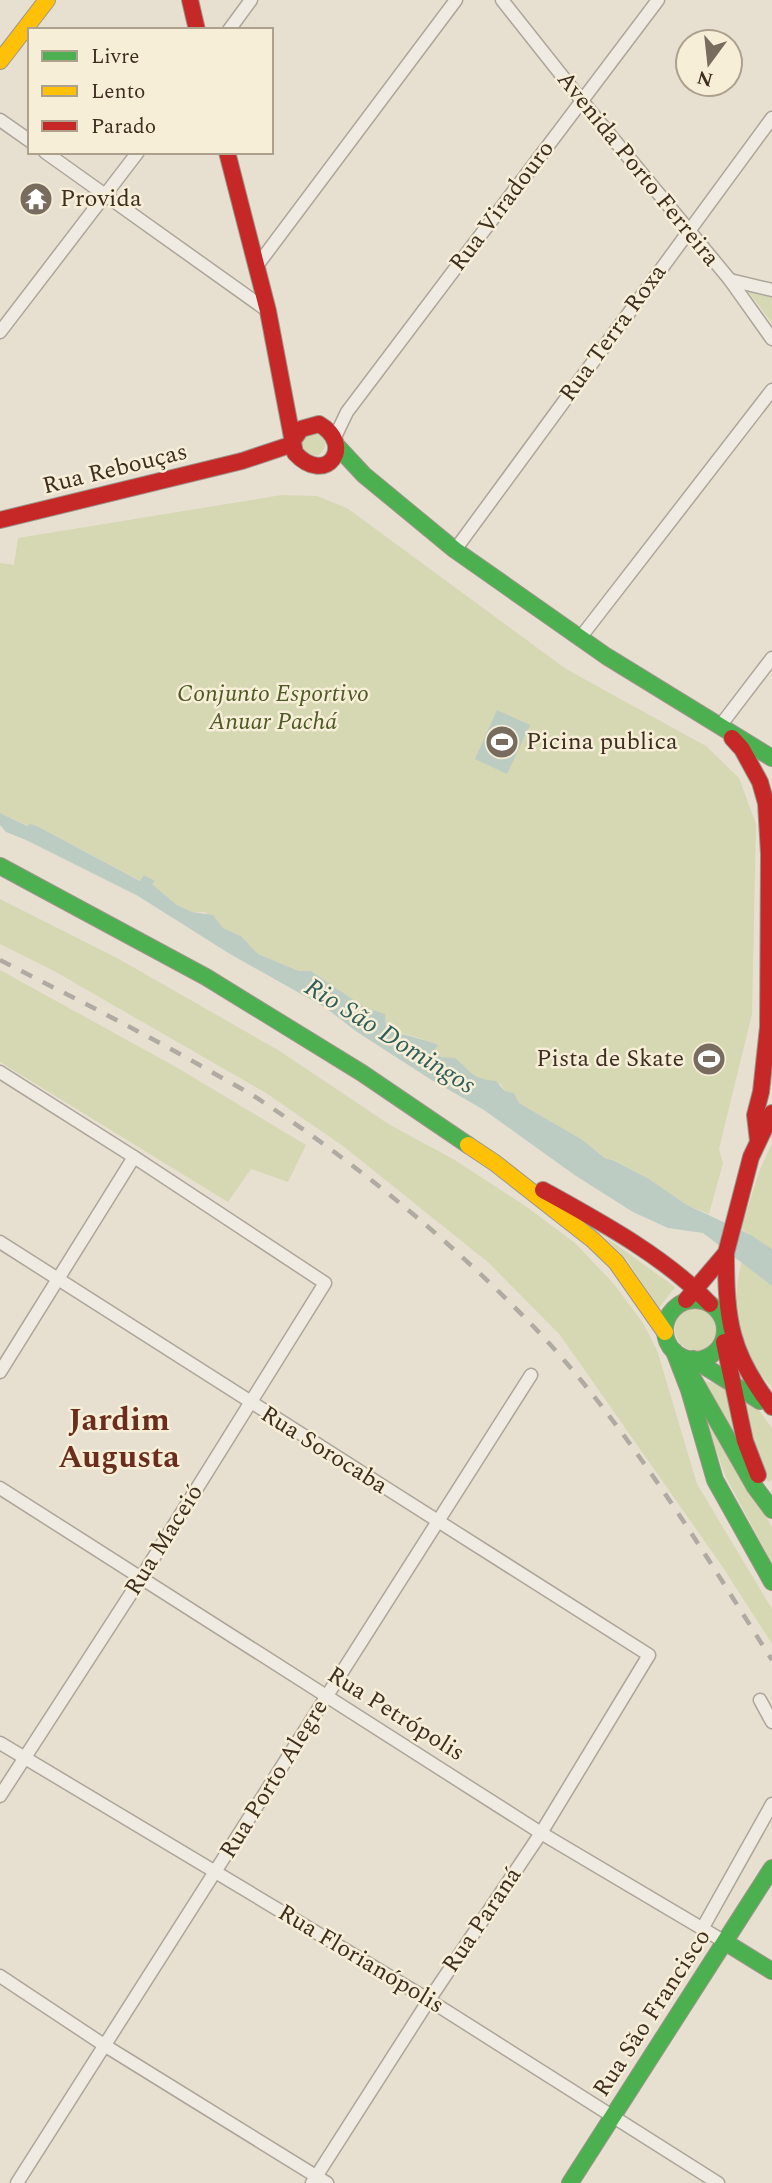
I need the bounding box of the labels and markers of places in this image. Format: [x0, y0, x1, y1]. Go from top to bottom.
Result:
temple icon: Provida [17, 180, 55, 218]
place label: Provida [60, 181, 142, 217]
sports icon: Picina publica [483, 723, 521, 761]
place label: Picina publica [526, 724, 678, 760]
sports icon: Pista de Skate [690, 1040, 728, 1078]
place label: Pista de Skate [536, 1041, 684, 1077]

